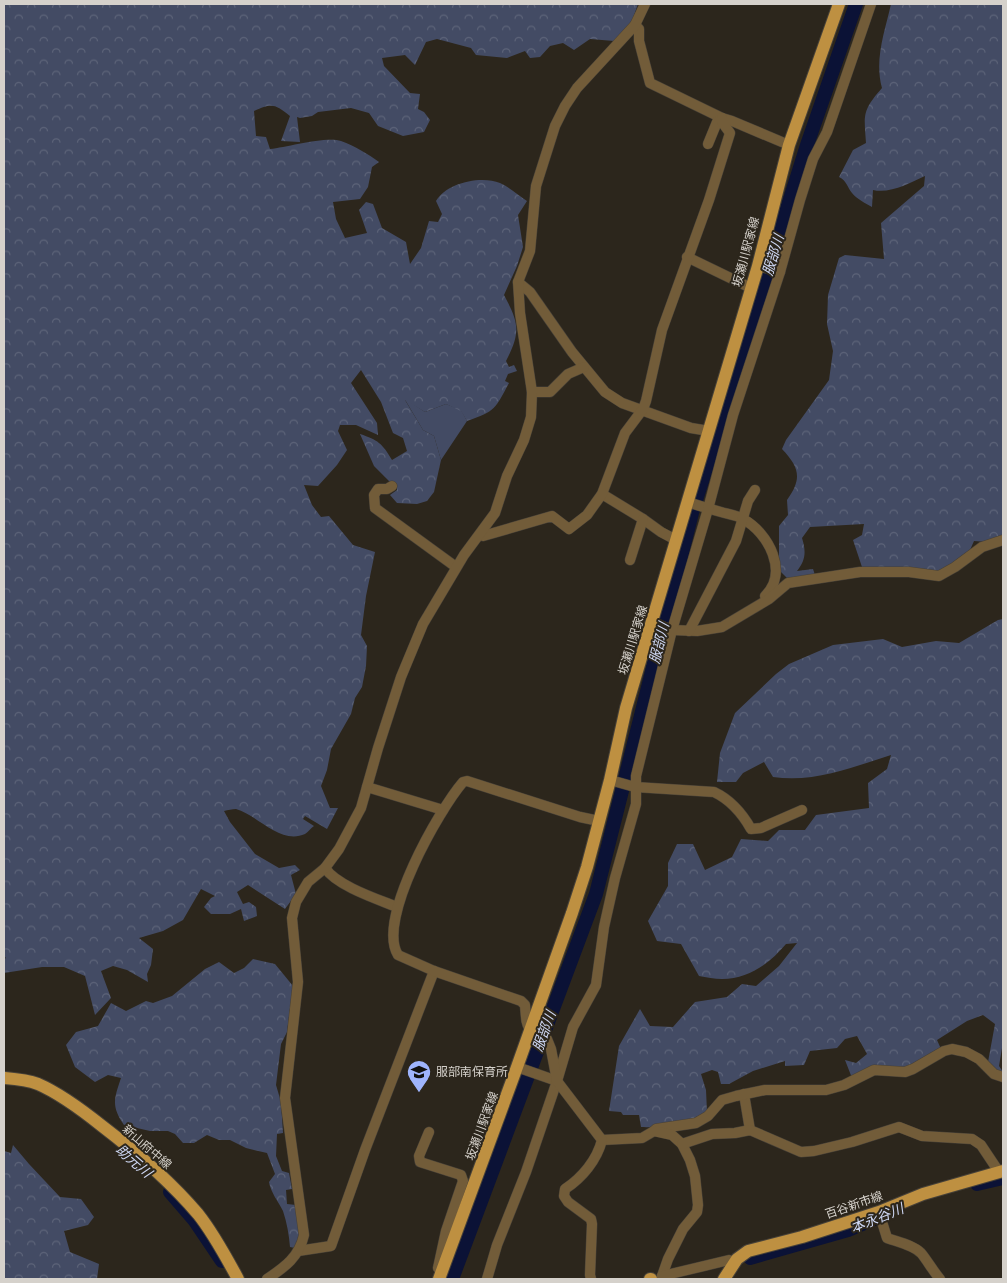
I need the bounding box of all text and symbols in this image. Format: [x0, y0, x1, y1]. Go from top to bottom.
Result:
street label: 坂瀬川駅家線 [730, 215, 763, 289]
water label: 服部川 [759, 231, 788, 278]
street label: 坂瀬川駅家線 [616, 604, 651, 677]
water label: 服部川 [646, 619, 673, 666]
water label: 服部川 [529, 1007, 560, 1054]
school or university icon: 服部南保育所 [406, 1059, 432, 1093]
place label: 服部南保育所 [436, 1065, 508, 1080]
street label: 坂瀬川駅家線 [463, 1090, 502, 1163]
street label: 新山府中線 [119, 1122, 174, 1173]
water label: 助元川 [112, 1141, 157, 1183]
street label: 百谷新市線 [823, 1189, 885, 1222]
water label: 本永谷川 [848, 1199, 908, 1237]

